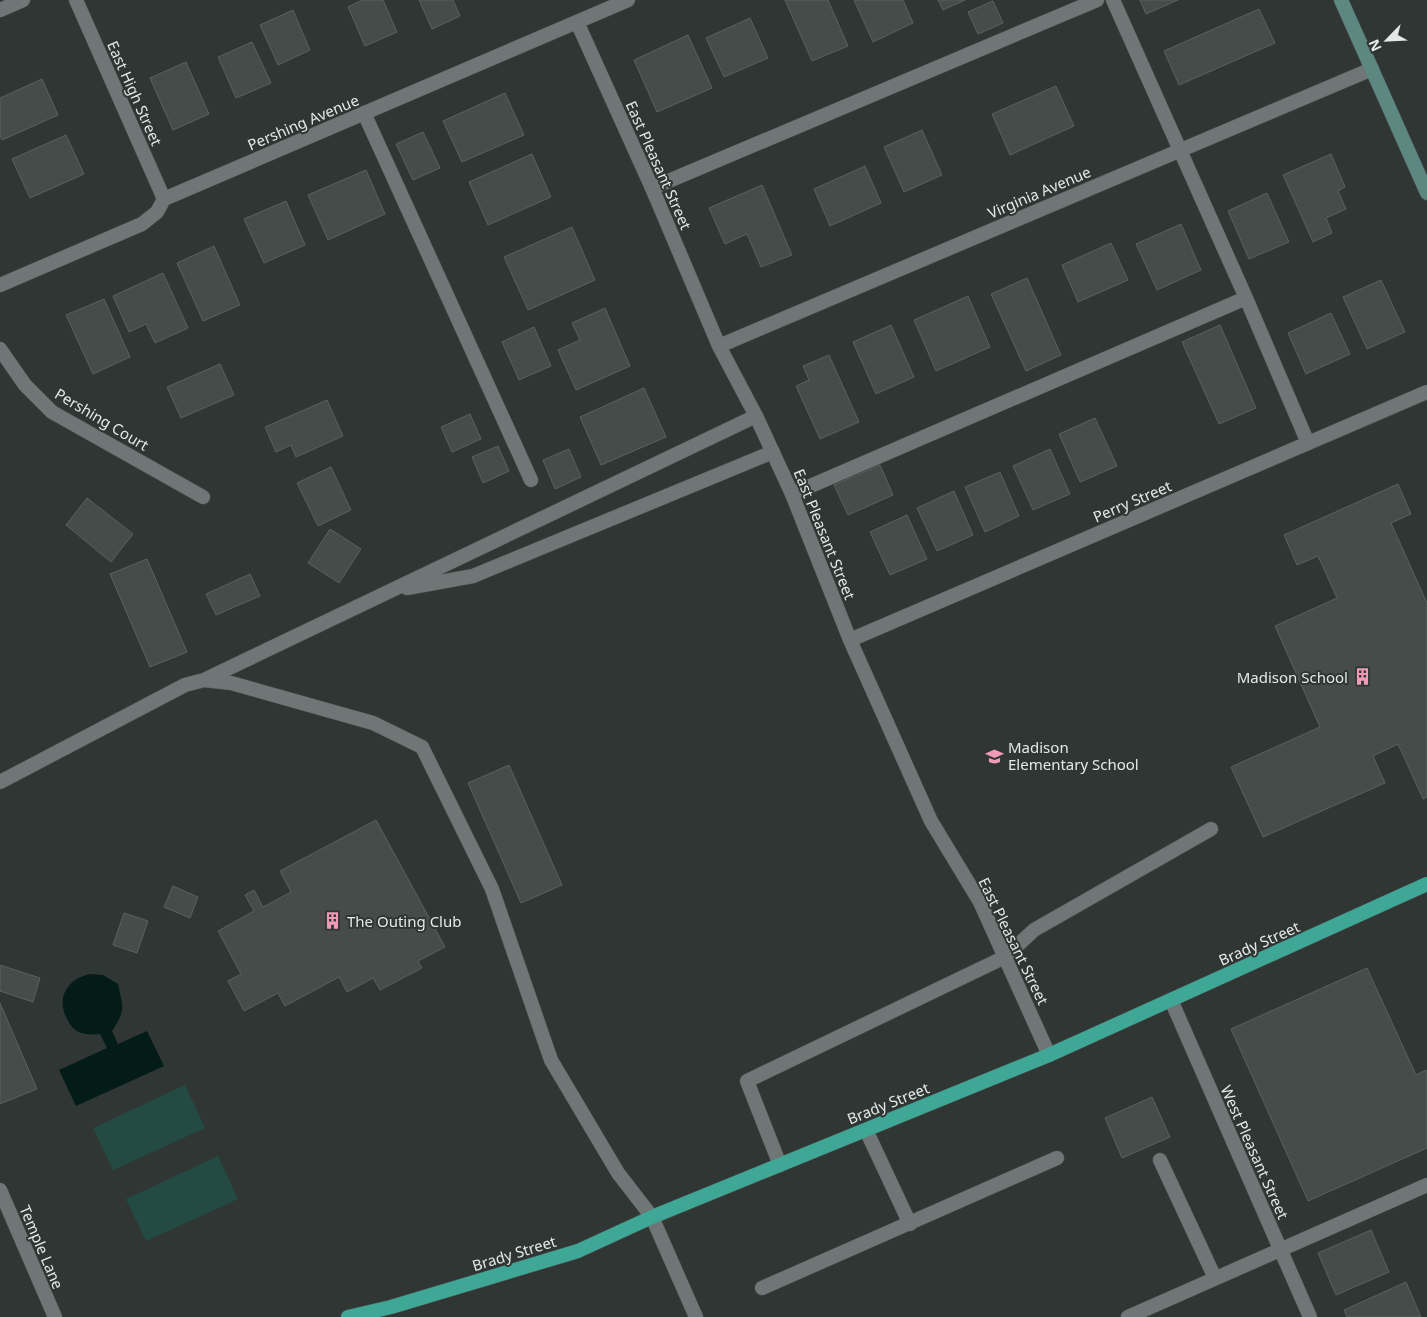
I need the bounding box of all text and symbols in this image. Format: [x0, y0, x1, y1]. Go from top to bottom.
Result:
north arrow [1362, 15, 1412, 65]
text: N [1364, 36, 1386, 55]
street label: East High Street [103, 38, 167, 149]
street label: Pershing Avenue [244, 90, 362, 154]
street label: East Pleasant Street [622, 97, 697, 233]
street label: Virginia Avenue [984, 161, 1094, 223]
street label: Pershing Court [51, 383, 153, 455]
street label: East Pleasant Street [790, 466, 861, 603]
street label: Perry Street [1090, 475, 1175, 526]
place label: Madison School [1237, 667, 1348, 687]
building icon: Madison School [1352, 667, 1372, 687]
place label: Madison Elementary School [1008, 737, 1139, 774]
school or university icon: Madison Elementary School [984, 746, 1004, 766]
street label: East Pleasant Street [975, 874, 1054, 1008]
building icon: The Outing Club [323, 911, 343, 931]
place label: The Outing Club [347, 911, 461, 931]
street label: Brady Street [1215, 916, 1303, 970]
street label: Brady Street [844, 1077, 932, 1129]
street label: West Pleasant Street [1216, 1082, 1294, 1223]
street label: Temple Lane [15, 1202, 69, 1292]
street label: Brady Street [470, 1231, 559, 1275]

